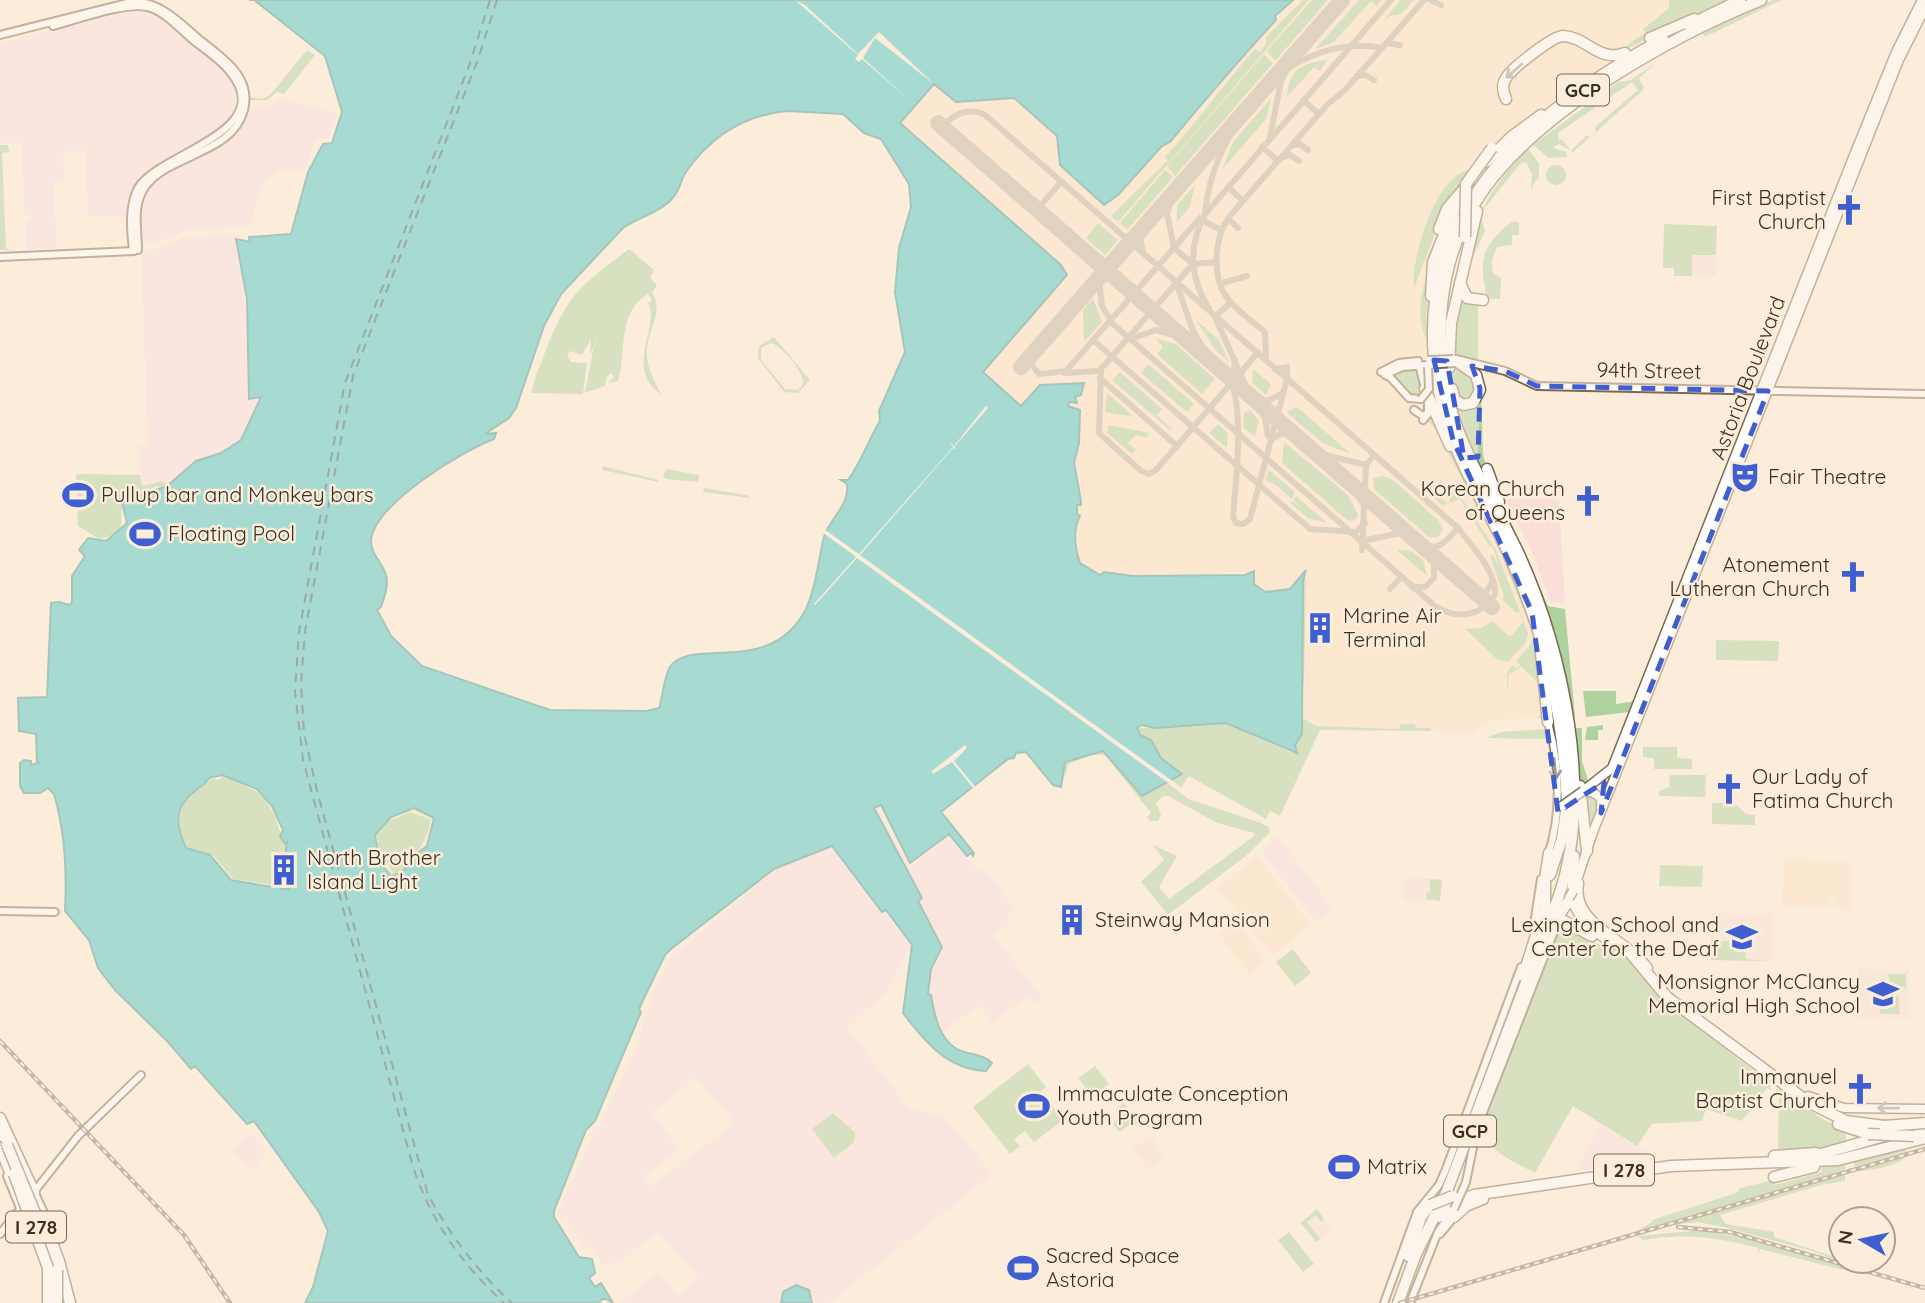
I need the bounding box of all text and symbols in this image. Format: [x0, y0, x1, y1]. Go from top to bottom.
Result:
one-way arrow [1506, 62, 1524, 78]
road number: GCP [1557, 74, 1609, 106]
place label: First Baptist Church [1711, 184, 1826, 234]
church icon: First Baptist Church [1832, 193, 1866, 227]
street label: Astoria Boulevard [1704, 292, 1790, 463]
street label: 94th Street [1596, 356, 1702, 384]
theatre icon: Fair Theatre [1728, 460, 1762, 494]
place label: Fair Theatre [1768, 463, 1886, 489]
place label: Korean Church of Queens [1420, 475, 1565, 525]
sports icon: Pullup bar and Monkey bars [61, 478, 95, 512]
place label: Pullup bar and Monkey bars [101, 481, 374, 507]
church icon: Korean Church of Queens [1571, 484, 1605, 518]
sports icon: Floating Pool [128, 517, 162, 551]
place label: Floating Pool [168, 520, 295, 546]
place label: Atonement Lutheran Church [1670, 551, 1830, 601]
church icon: Atonement Lutheran Church [1836, 560, 1870, 594]
place label: Marine Air Terminal [1343, 602, 1442, 652]
building icon: Marine Air Terminal [1303, 611, 1337, 645]
one-way arrow [1549, 757, 1562, 780]
place label: Our Lady of Fatima Church [1752, 763, 1893, 813]
church icon: Our Lady of Fatima Church [1712, 772, 1746, 806]
place label: North Brother Island Light [307, 844, 441, 894]
building icon: North Brother Island Light [267, 853, 301, 887]
building icon: Steinway Mansion [1055, 903, 1089, 937]
place label: Steinway Mansion [1095, 906, 1270, 932]
place label: Lexington School and Center for the Deaf [1511, 911, 1719, 961]
school or university icon: Lexington School and Center for the Deaf [1725, 920, 1759, 954]
place label: Monsignor McClancy Memorial High School [1648, 968, 1860, 1018]
school or university icon: Monsignor McClancy Memorial High School [1866, 977, 1900, 1011]
place label: Immanuel Baptist Church [1696, 1063, 1837, 1113]
church icon: Immanuel Baptist Church [1843, 1072, 1877, 1106]
place label: Immaculate Conception Youth Program [1057, 1080, 1289, 1130]
sports icon: Immaculate Conception Youth Program [1017, 1089, 1051, 1123]
one-way arrow [1877, 1102, 1900, 1115]
road number: GCP [1444, 1116, 1496, 1147]
sports icon: Matrix [1327, 1150, 1361, 1184]
place label: Matrix [1367, 1153, 1427, 1179]
road number: I 278 [1594, 1154, 1654, 1186]
north arrow [1827, 1205, 1897, 1275]
road number: I 278 [6, 1212, 66, 1242]
text: N [1832, 1229, 1858, 1246]
place label: Sacred Space Astoria [1046, 1242, 1179, 1292]
sports icon: Sacred Space Astoria [1006, 1251, 1040, 1285]

